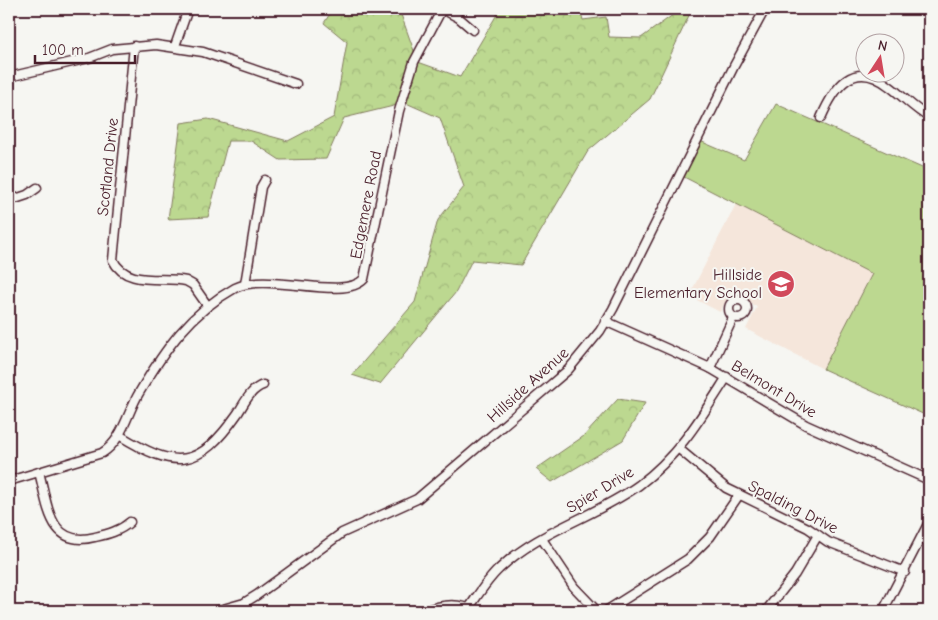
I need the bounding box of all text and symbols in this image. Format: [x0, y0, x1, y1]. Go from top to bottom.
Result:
scale bar [35, 32, 135, 64]
north arrow [856, 32, 906, 82]
text: N [876, 37, 889, 55]
text: 100 m [42, 41, 84, 59]
street label: Scotland Drive [94, 117, 122, 217]
street label: Edgemere Road [347, 149, 385, 261]
place label: Hillside Elementary School [634, 266, 762, 302]
school or university icon: Hillside Elementary School [766, 269, 796, 299]
street label: Hillside Avenue [484, 344, 572, 426]
street label: Belmont Drive [728, 356, 820, 422]
street label: Spier Drive [563, 463, 637, 517]
street label: Spalding Drive [745, 477, 841, 537]

